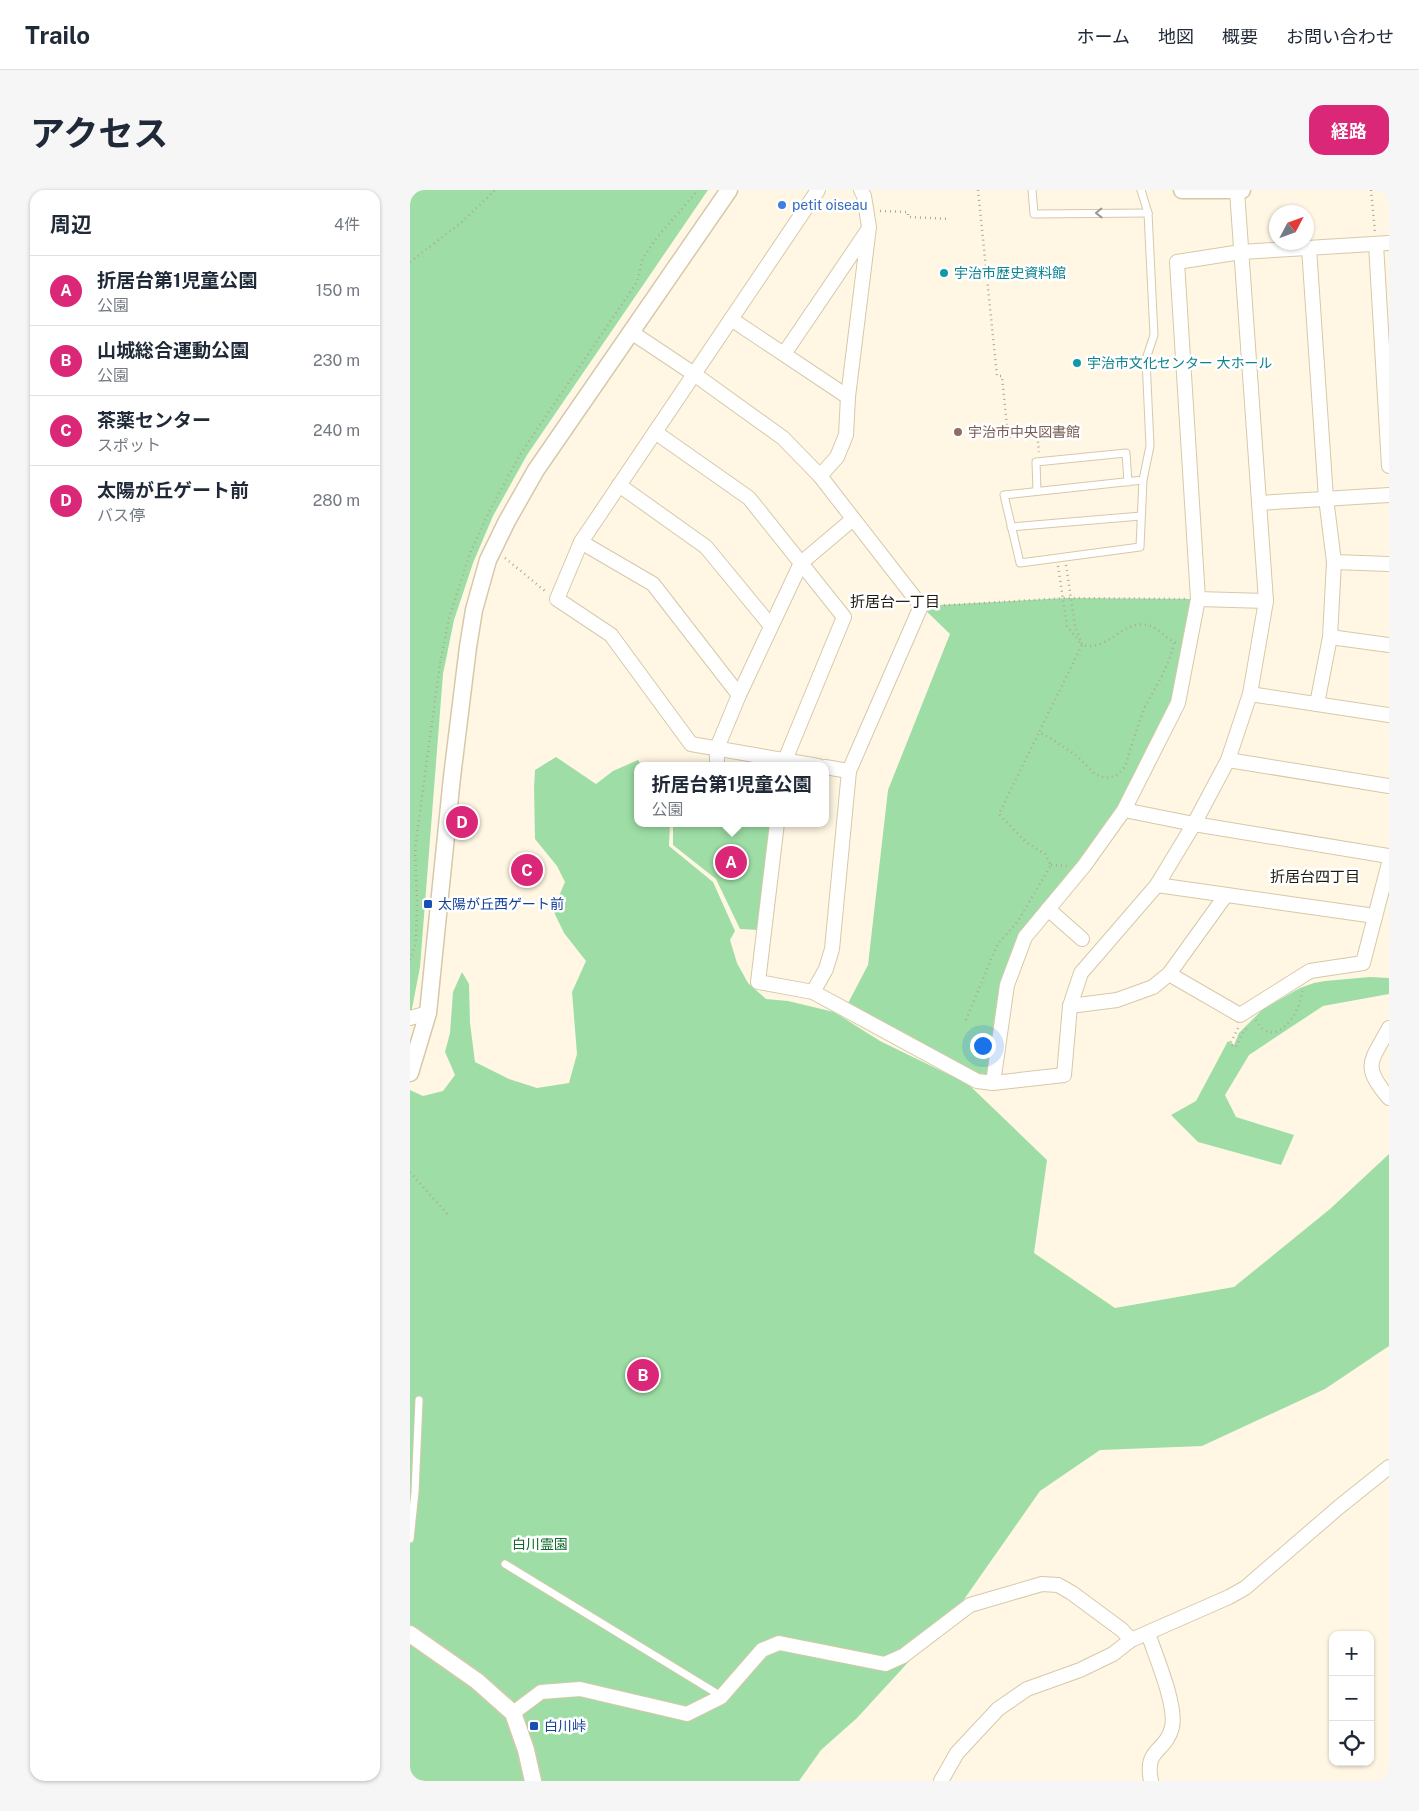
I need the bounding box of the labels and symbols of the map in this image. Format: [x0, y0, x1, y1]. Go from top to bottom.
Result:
place label: petit oiseau [792, 197, 868, 213]
marker: petit oiseau [776, 199, 788, 211]
north arrow [1269, 205, 1314, 250]
one-way arrow [1095, 208, 1103, 218]
place label: 宇治市歴史資料館 [954, 265, 1066, 281]
marker: 宇治市歴史資料館 [938, 267, 950, 279]
place label: 宇治市文化センター 大ホール [1087, 355, 1272, 371]
marker: 宇治市文化センター 大ホール [1071, 357, 1083, 369]
place label: 宇治市中央図書館 [968, 424, 1080, 440]
marker: 宇治市中央図書館 [952, 426, 964, 438]
district label: 折居台一丁目 [850, 593, 940, 610]
pin: D [446, 803, 478, 841]
pin: A [715, 843, 747, 881]
pin: C [511, 851, 543, 889]
district label: 折居台四丁目 [1270, 868, 1360, 885]
place label: 太陽が丘西ゲート前 [438, 896, 564, 912]
marker: 太陽が丘西ゲート前 [422, 898, 434, 910]
your location [970, 1033, 996, 1059]
pin: B [627, 1356, 659, 1394]
park label: 白川霊園 [512, 1536, 568, 1552]
place label: 白川峠 [544, 1718, 586, 1734]
marker: 白川峠 [528, 1720, 540, 1732]

